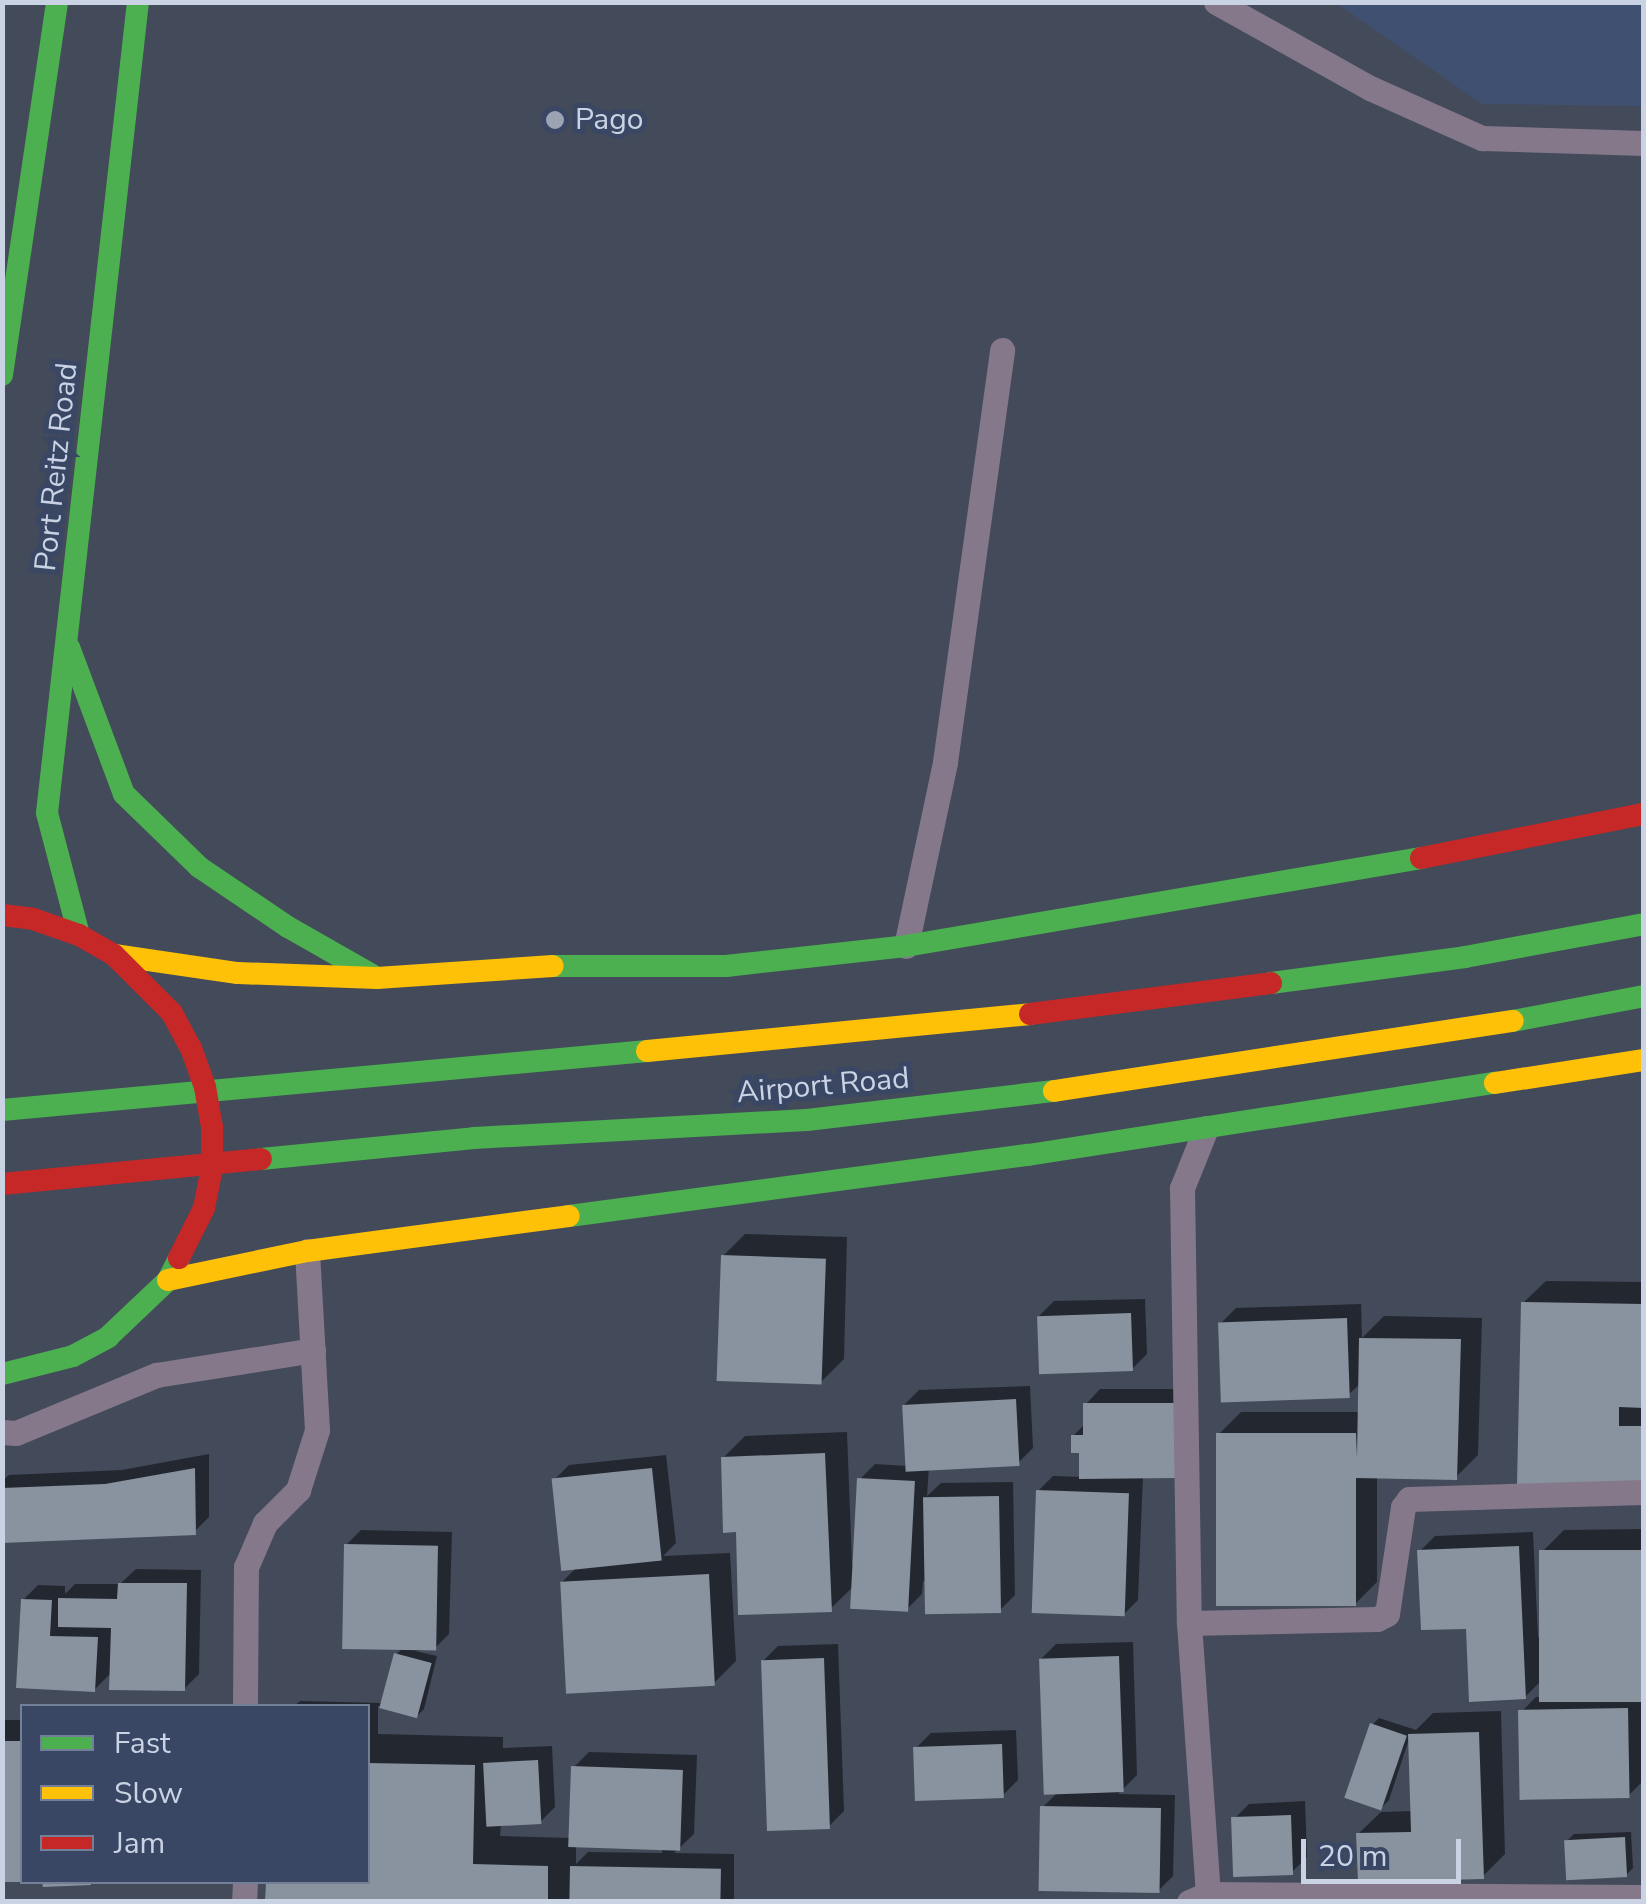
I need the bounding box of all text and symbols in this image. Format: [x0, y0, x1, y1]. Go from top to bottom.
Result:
place label: Pago [575, 102, 643, 138]
marker: Pago [544, 109, 566, 131]
street label: Port Reitz Road [28, 361, 86, 573]
street label: Airport Road [735, 1061, 911, 1111]
legend [20, 1704, 370, 1884]
text: Fast [114, 1723, 171, 1764]
text: Slow [114, 1773, 183, 1814]
scale bar [1306, 1819, 1466, 1881]
text: Jam [114, 1823, 165, 1864]
text: 20 m [1318, 1836, 1387, 1877]

